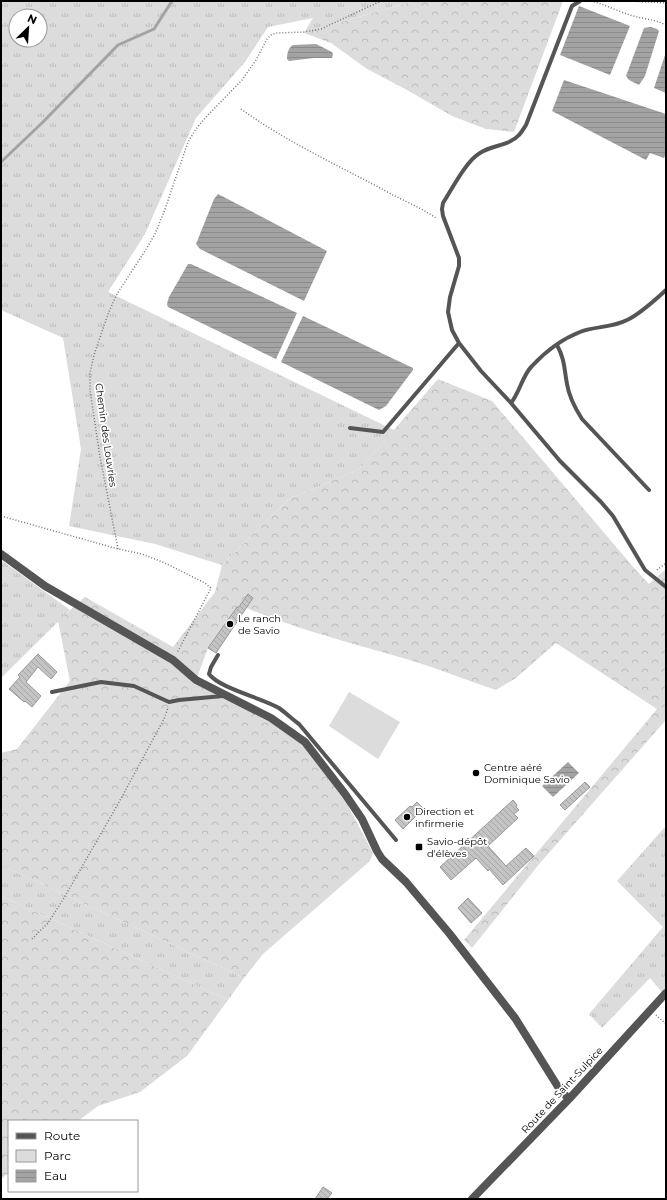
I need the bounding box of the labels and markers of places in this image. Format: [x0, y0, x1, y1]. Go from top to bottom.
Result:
place label: Le ranch de Savio [238, 612, 281, 637]
marker: Le ranch de Savio [225, 619, 235, 629]
place label: Centre aéré Dominique Savio [484, 761, 570, 786]
marker: Centre aéré Dominique Savio [471, 768, 481, 778]
place label: Direction et infirmerie [415, 805, 474, 830]
marker: Direction et infirmerie [402, 812, 412, 822]
place label: Savio-dépôt d'élèves [427, 835, 487, 860]
marker: Savio-dépôt d'élèves [414, 842, 424, 852]

